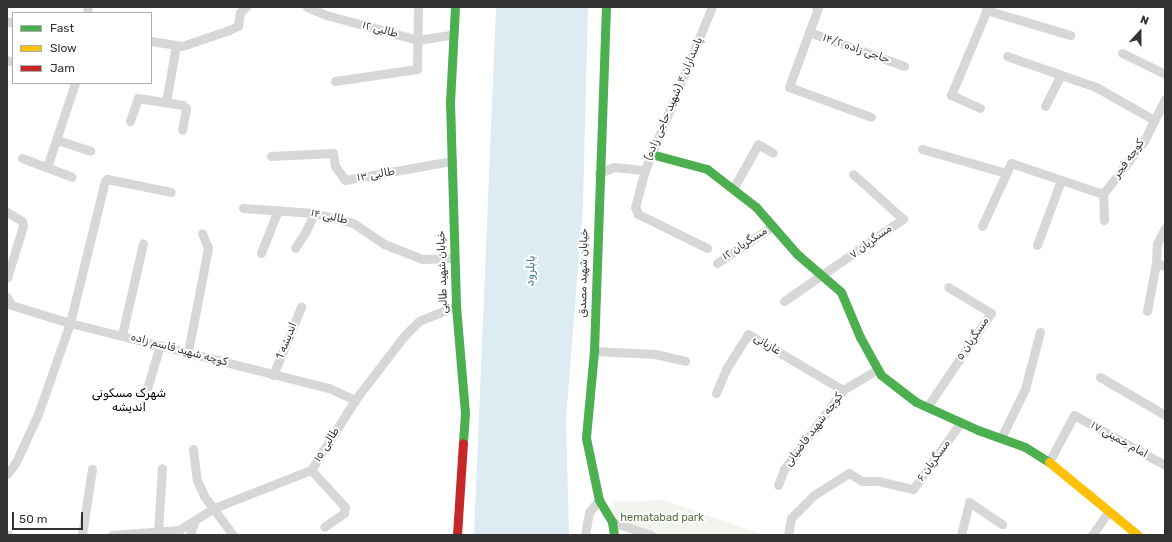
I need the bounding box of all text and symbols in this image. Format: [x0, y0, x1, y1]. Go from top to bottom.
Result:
legend [12, 12, 152, 84]
north arrow [1120, 12, 1160, 52]
text: N [1138, 13, 1150, 28]
street label: طالبی ۱۲ [361, 19, 399, 41]
text: Fast [50, 21, 74, 35]
street label: حاجی زاده ۱۴/۲ [821, 31, 891, 67]
street label: پاسداران ۴ (شهید حاجی زاده) [642, 35, 706, 163]
text: Slow [50, 41, 77, 55]
text: Jam [50, 61, 75, 75]
street label: کوچه فجر [1111, 137, 1147, 181]
street label: طالبی ۱۳ [356, 165, 396, 185]
street label: طالبی ۱۴ [309, 207, 349, 227]
street label: مسگریان ۷ [847, 222, 895, 262]
street label: مسگریان ۱۲ [720, 225, 770, 263]
street label: خیابان شهید مصدق [577, 228, 591, 318]
street label: خیابان شهید طالبی [435, 230, 451, 314]
water label: بابلرود [523, 255, 539, 287]
street label: مسگریان ۵ [954, 315, 992, 363]
street label: اندیشه 1 [274, 321, 300, 361]
street label: کوچه شهید قاسم زاده [129, 331, 229, 369]
street label: غازیانی [751, 332, 783, 358]
district label: شهرک مسکونی اندیشه [92, 387, 166, 415]
street label: کوچه شهید قاضیانی [782, 391, 846, 469]
street label: امام خمینی ۱۷ [1088, 419, 1150, 461]
street label: طالبی ۱۵ [311, 425, 343, 465]
street label: مسگریان ۶ [915, 438, 953, 484]
scale bar [14, 504, 85, 530]
park label: hematabad park [620, 511, 704, 525]
text: 50 m [19, 512, 47, 526]

